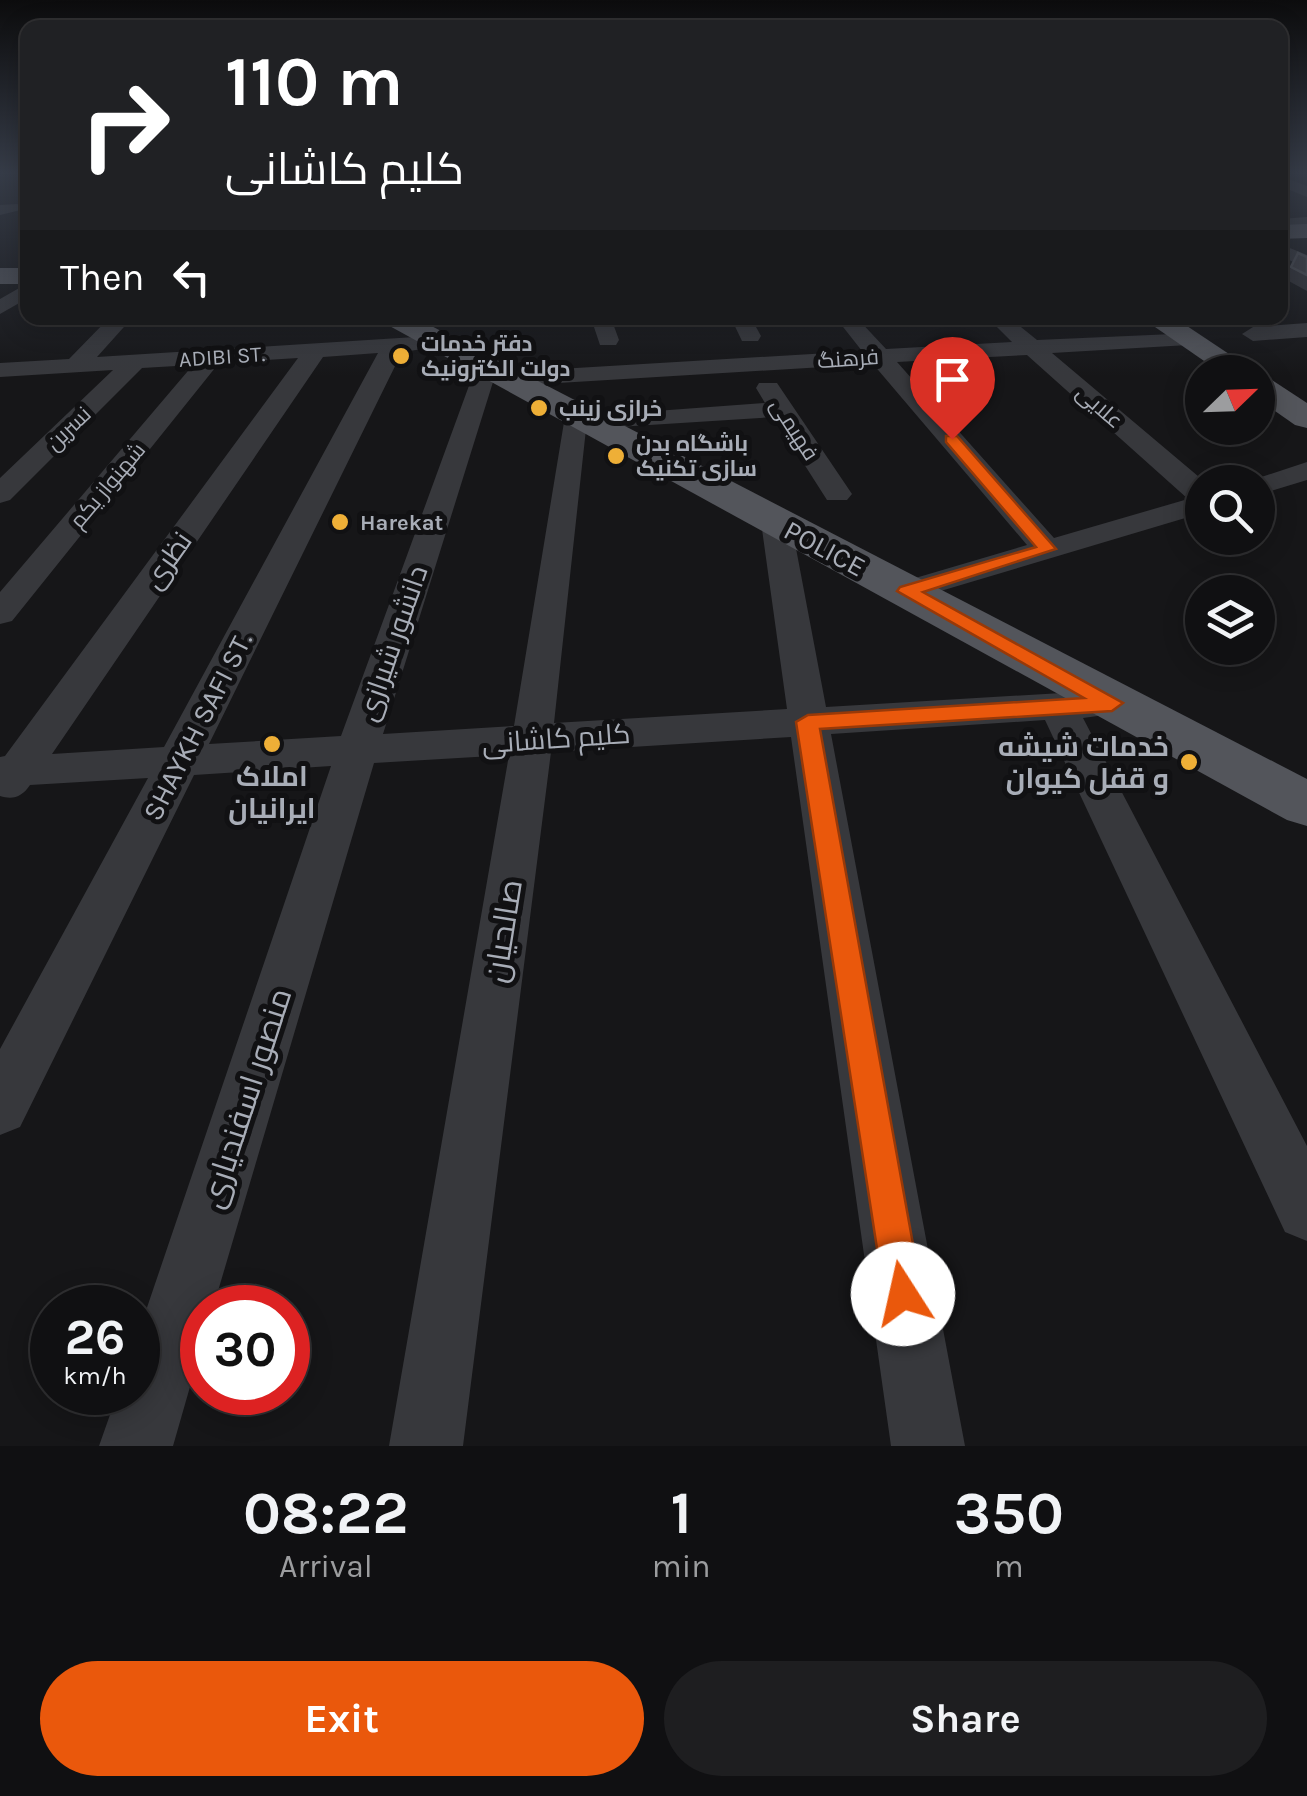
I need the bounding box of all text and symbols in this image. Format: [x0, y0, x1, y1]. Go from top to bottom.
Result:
text: 110 m [225, 41, 403, 123]
icon: right [60, 60, 190, 190]
text: کلیم کاشانی [225, 143, 464, 195]
icon: left [164, 250, 219, 305]
text: Then [60, 255, 144, 300]
place label: دفتر خدمات دولت الکترونیک [421, 331, 571, 382]
pin [910, 337, 995, 440]
street label: ADIBI ST. [178, 341, 266, 373]
street label: فرهنگ [816, 344, 880, 374]
marker: دفتر خدمات دولت الکترونیک [390, 345, 412, 367]
icon: arrive [925, 352, 980, 407]
north arrow [1185, 355, 1275, 445]
map controls [1185, 355, 1275, 665]
street label: علایی [1071, 380, 1128, 434]
street label: فهیمی [765, 394, 824, 465]
place label: خرازی زینب [559, 396, 662, 422]
marker: خرازی زینب [528, 397, 550, 419]
street label: نسرین [41, 401, 97, 456]
place label: باشگاه بدن سازی تکنیک [636, 431, 757, 482]
street label: شهنواز یکم [64, 438, 153, 535]
marker: باشگاه بدن سازی تکنیک [605, 445, 627, 467]
button: search [1185, 465, 1275, 555]
place label: Harekat [360, 510, 444, 536]
marker: Harekat [329, 511, 351, 533]
street label: POLICE [778, 513, 871, 584]
street label: نظری [136, 525, 199, 595]
street label: دانشور شیرازی [350, 561, 435, 725]
button: layers [1185, 575, 1275, 665]
street label: SHAYKH SAFI ST. [136, 627, 259, 826]
street label: کلیم کاشانی [481, 717, 632, 763]
place label: خدمات شیشه و قفل کیوان [998, 730, 1169, 795]
marker: املاک ایرانیان [261, 733, 283, 755]
marker: خدمات شیشه و قفل کیوان [1178, 751, 1200, 773]
place label: املاک ایرانیان [228, 760, 316, 825]
street label: صالحیان [477, 877, 530, 985]
street label: منصور اسفندیاری [194, 984, 299, 1213]
position arrow [851, 1242, 955, 1346]
speed limit sign: 30 [180, 1285, 310, 1415]
text: 26 [65, 1308, 125, 1367]
text: km/h [63, 1361, 127, 1390]
text: 08:22 [243, 1478, 409, 1548]
text: 1 [670, 1478, 692, 1548]
text: 350 [954, 1478, 1064, 1548]
text: Arrival [279, 1548, 373, 1585]
text: min [652, 1548, 711, 1585]
text: m [994, 1548, 1024, 1585]
button: Exit [40, 1661, 644, 1776]
button: Share [664, 1661, 1267, 1776]

